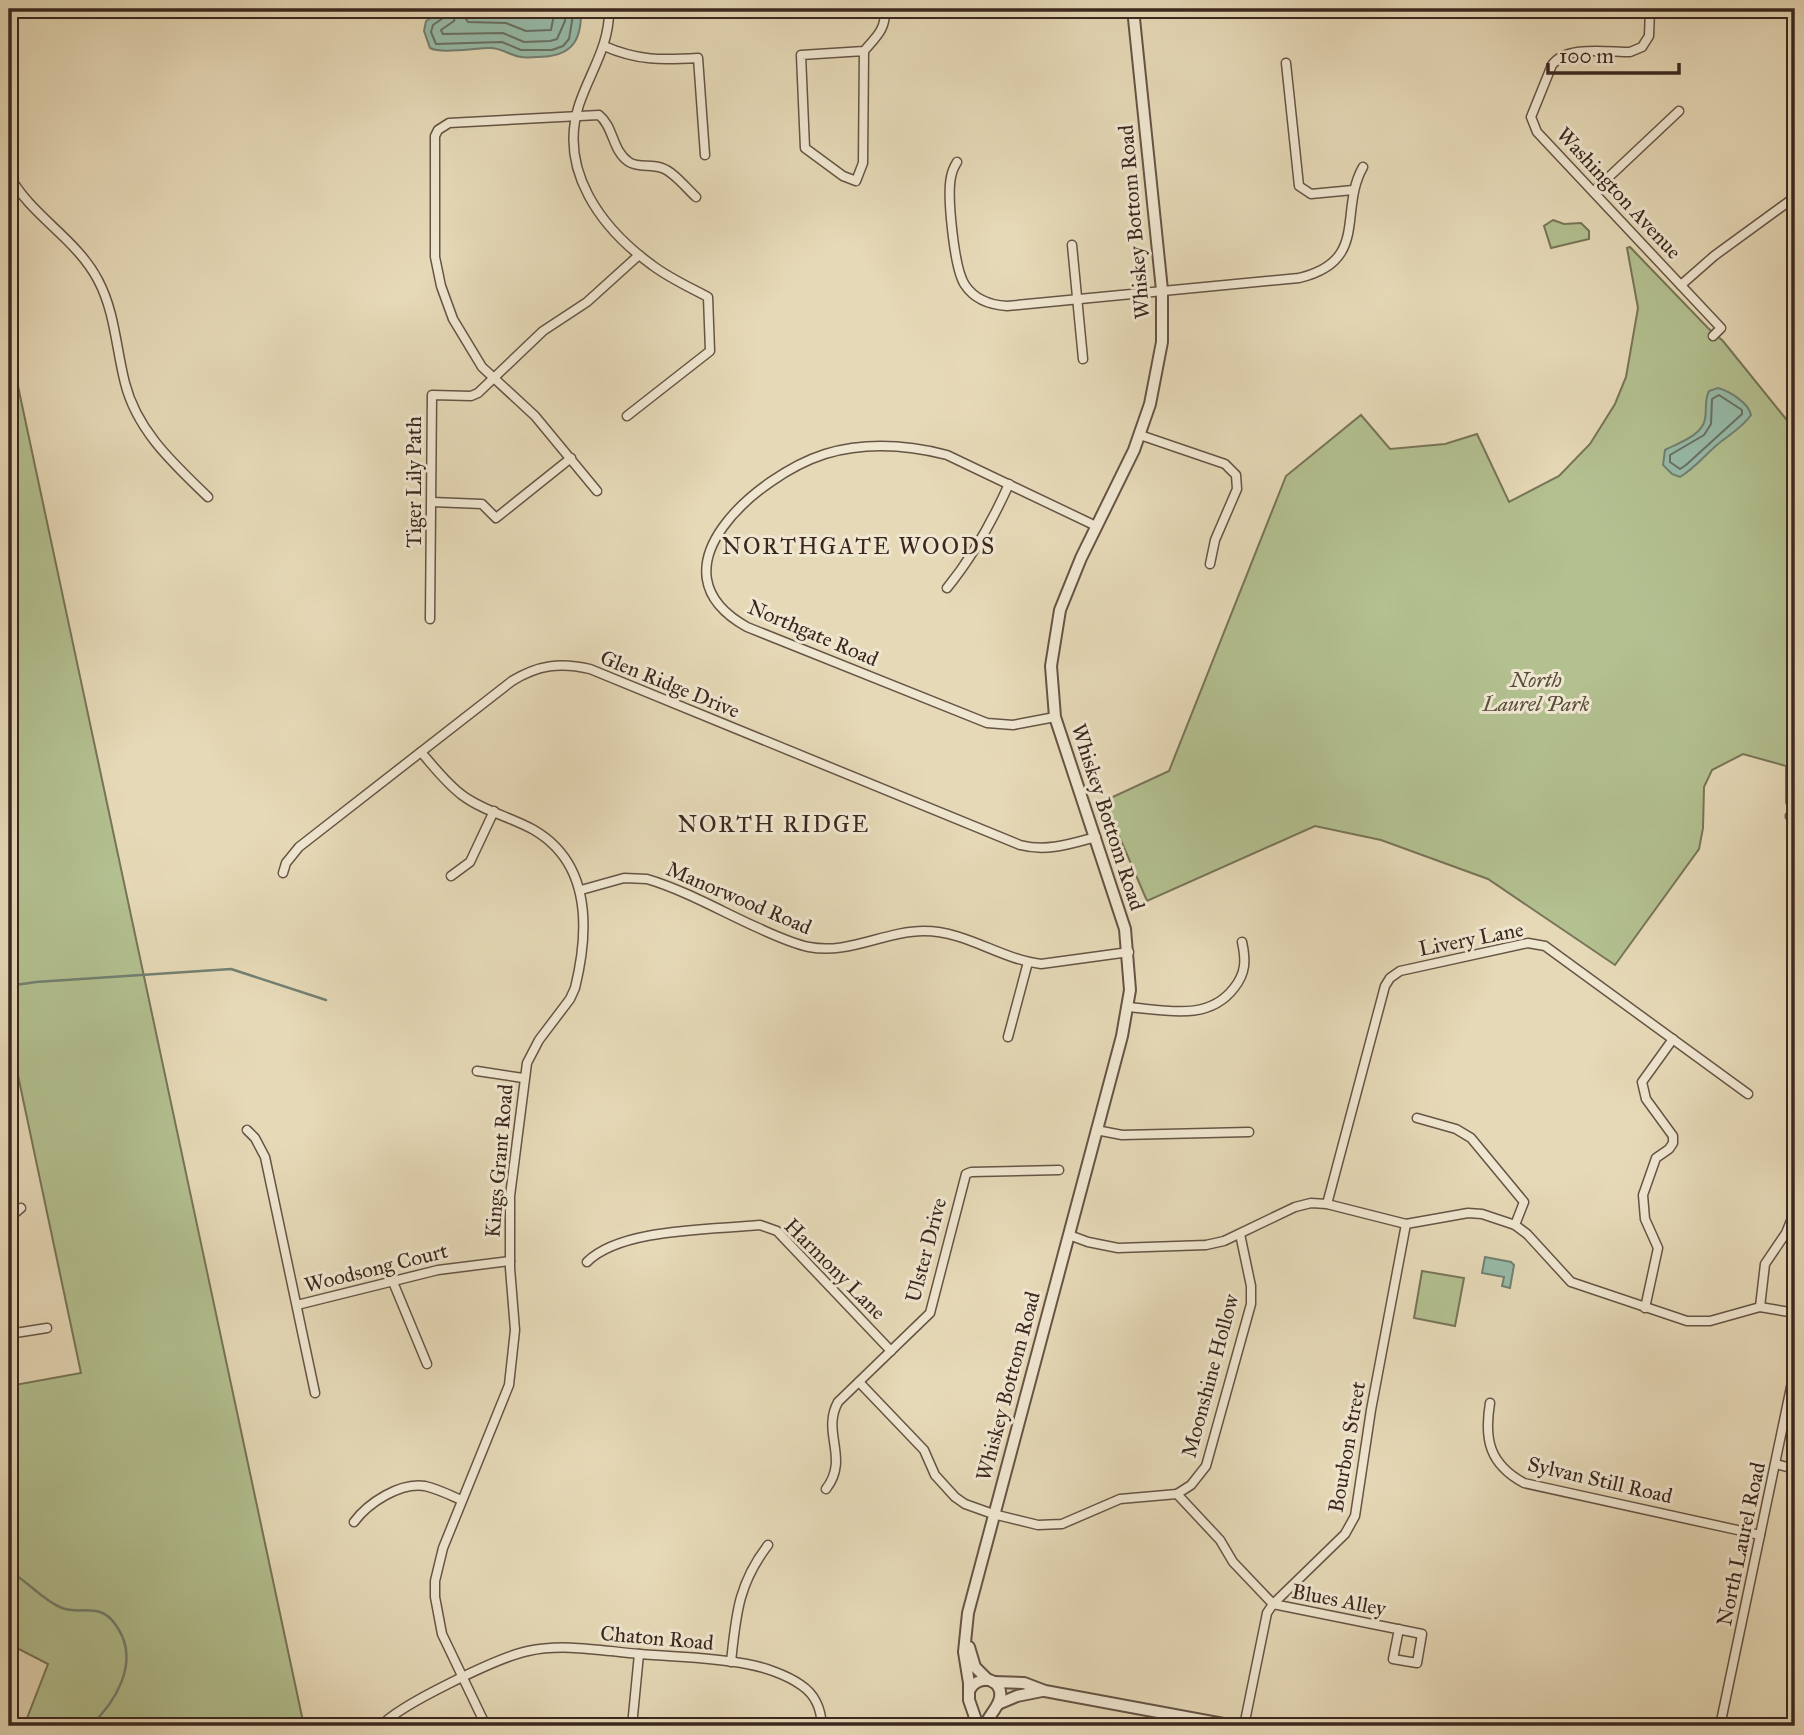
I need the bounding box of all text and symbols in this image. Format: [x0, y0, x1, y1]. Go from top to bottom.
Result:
scale bar [1548, 32, 1680, 76]
text: 100 m [1559, 43, 1614, 69]
street label: Washington Avenue [1551, 122, 1687, 265]
street label: Whiskey Bottom Road [1113, 123, 1155, 320]
street label: Tiger Lily Path [401, 416, 427, 548]
district label: NORTHGATE WOODS [722, 532, 996, 560]
street label: Northgate Road [744, 594, 883, 672]
street label: Glen Ridge Drive [596, 644, 744, 724]
park label: North Laurel Park [1482, 667, 1590, 717]
street label: Whiskey Bottom Road [1066, 720, 1151, 914]
district label: NORTH RIDGE [678, 810, 870, 838]
street label: Manorwood Road [662, 856, 816, 941]
street label: Livery Lane [1416, 916, 1526, 962]
street label: Kings Grant Road [479, 1083, 519, 1239]
street label: Ulster Drive [900, 1195, 952, 1305]
street label: Harmony Lane [779, 1213, 891, 1325]
street label: Woodsong Court [302, 1238, 451, 1298]
street label: Whiskey Bottom Road [970, 1288, 1046, 1483]
street label: Moonshine Hollow [1176, 1291, 1244, 1461]
street label: Bourbon Street [1323, 1379, 1371, 1515]
street label: Sylvan Still Road [1525, 1451, 1675, 1509]
street label: North Laurel Road [1711, 1459, 1771, 1628]
street label: Blues Alley [1290, 1578, 1389, 1622]
street label: Chaton Road [599, 1620, 715, 1656]

